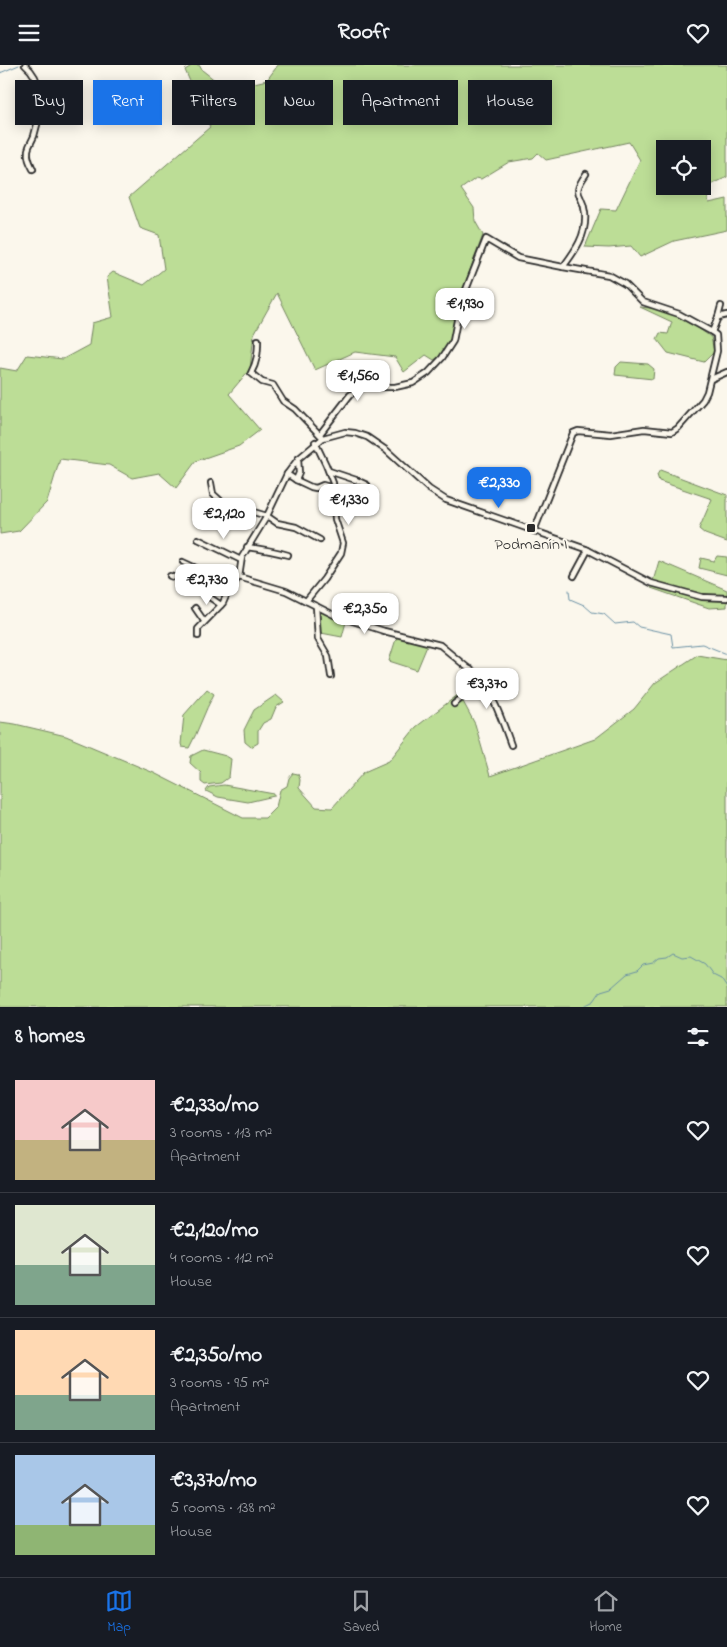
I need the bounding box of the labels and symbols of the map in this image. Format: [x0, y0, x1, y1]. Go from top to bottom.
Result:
pin: €1,930 [424, 287, 506, 330]
pin: €1,560 [317, 359, 399, 402]
pin: €2,330 [458, 467, 540, 509]
pin: €1,330 [308, 483, 390, 526]
pin: €2,120 [183, 497, 265, 540]
marker: Podmanín I [525, 522, 537, 534]
place label: Podmanín I [494, 533, 568, 557]
pin: €2,730 [166, 563, 248, 606]
pin: €2,350 [324, 593, 406, 635]
pin: €3,370 [446, 667, 528, 710]

